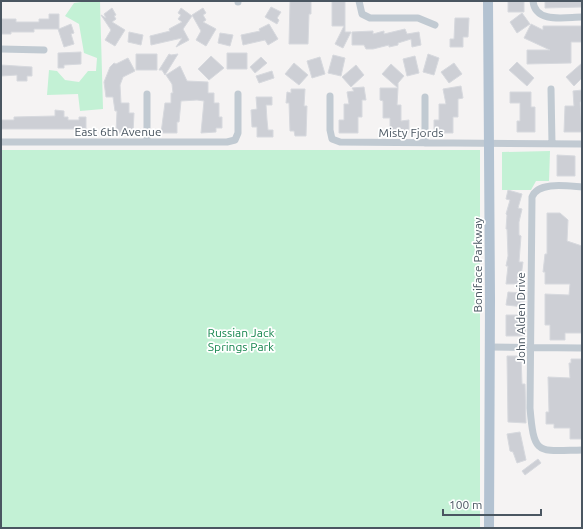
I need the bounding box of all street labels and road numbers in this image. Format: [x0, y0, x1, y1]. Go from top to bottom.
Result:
street label: East 6th Avenue [74, 125, 162, 138]
street label: Misty Fjords [379, 126, 443, 139]
street label: Boniface Parkway [471, 217, 484, 313]
street label: John Alden Drive [514, 272, 527, 364]

